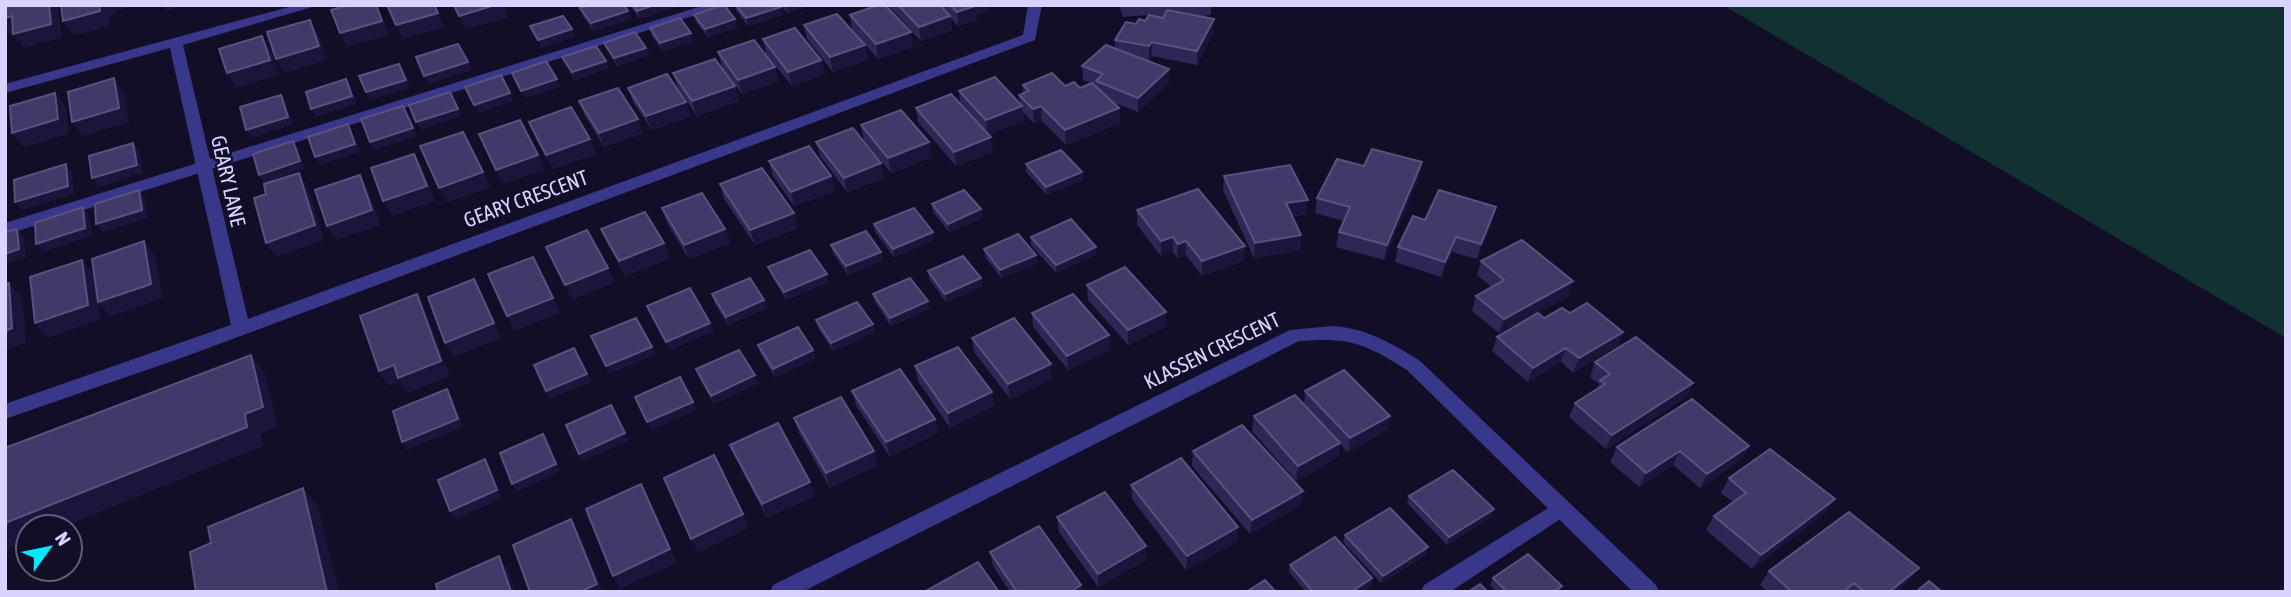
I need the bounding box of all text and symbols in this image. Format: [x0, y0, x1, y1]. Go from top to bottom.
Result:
street label: GEARY LANE [207, 133, 251, 229]
street label: GEARY CRESCENT [460, 164, 591, 232]
street label: KLASSEN CRESCENT [1140, 307, 1283, 393]
north arrow [14, 513, 84, 583]
text: N [51, 528, 76, 549]

